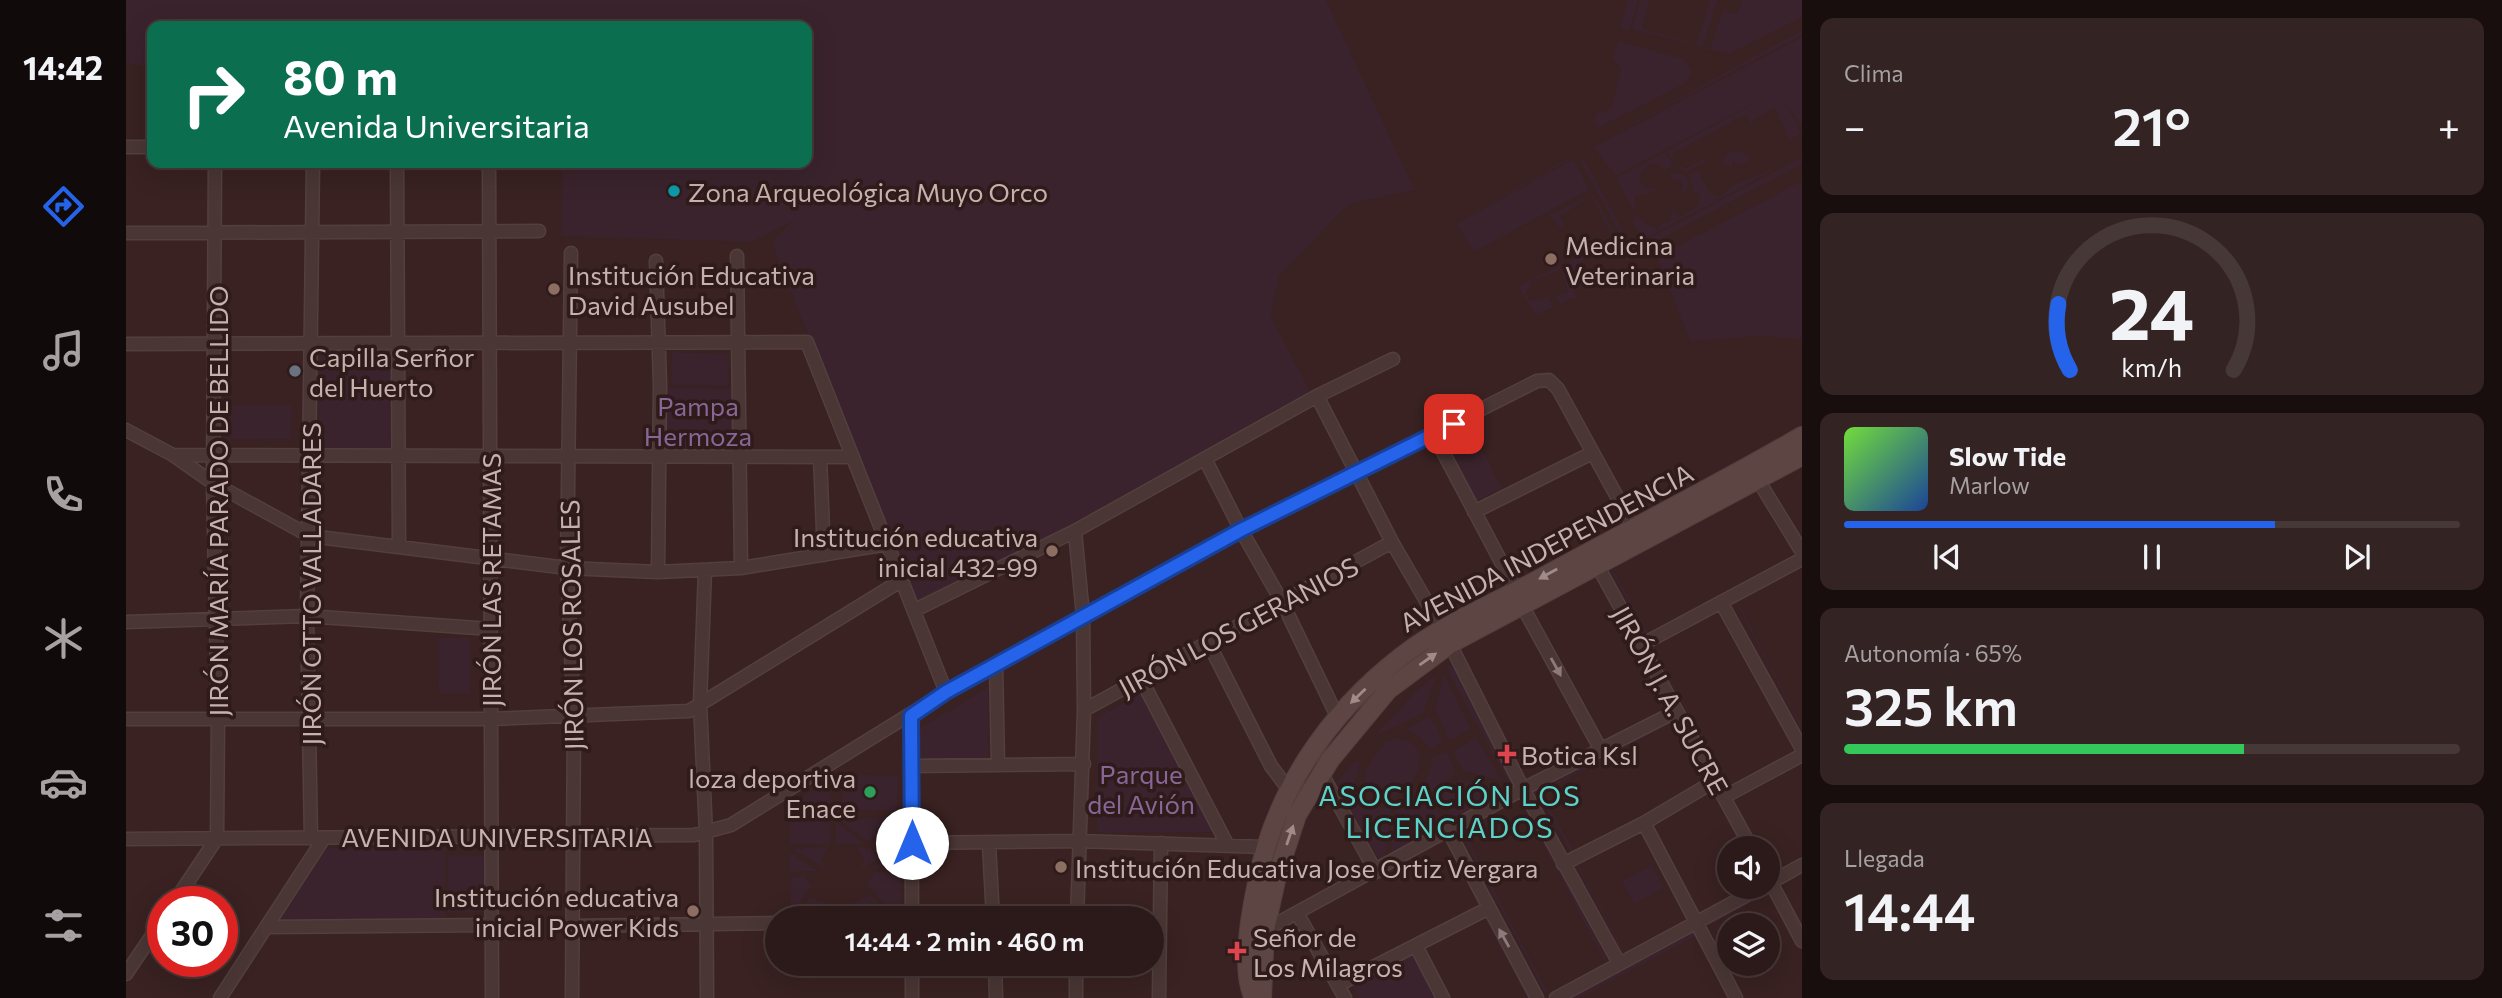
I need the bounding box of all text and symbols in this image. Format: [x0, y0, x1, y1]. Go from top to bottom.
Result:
text: 80 m [283, 45, 398, 105]
text: 14:42 [23, 47, 103, 87]
icon: right [168, 49, 259, 140]
text: Clima [1844, 59, 1904, 87]
text: 21° [2112, 93, 2191, 157]
text: − [1844, 102, 1866, 149]
text: + [2438, 102, 2460, 149]
text: Avenida Universitaria [283, 105, 590, 145]
place label: Zona Arqueológica Muyo Orco [688, 176, 1048, 207]
icon: directions [39, 182, 88, 231]
marker: Zona Arqueológica Muyo Orco [666, 183, 682, 199]
place label: Medicina Veterinaria [1565, 229, 1695, 290]
marker: Medicina Veterinaria [1543, 251, 1559, 267]
place label: Institución Educativa David Ausubel [568, 259, 815, 320]
text: 24 [2109, 266, 2195, 355]
marker: Institución Educativa David Ausubel [546, 281, 562, 297]
street label: JIRÓN MARÍA PARADO DE BELLIDO [202, 286, 233, 716]
icon: music [39, 326, 88, 375]
place label: Capilla Serñor del Huerto [309, 341, 474, 402]
text: km/h [2122, 352, 2182, 382]
marker: Capilla Serñor del Huerto [287, 363, 303, 379]
park label: Pampa Hermoza [644, 390, 752, 451]
pin [1424, 394, 1484, 454]
icon: arrive [1435, 405, 1473, 443]
street label: JIRÓN OTTO VALLADARES [295, 423, 326, 745]
text: Slow Tide [1949, 440, 2066, 471]
street label: JIRÓN LAS RETAMAS [475, 453, 506, 707]
street label: AVENIDA INDEPENDENCIA [1394, 456, 1698, 638]
icon: phone [39, 470, 88, 519]
text: Marlow [1949, 471, 2030, 499]
street label: JIRÓN LOS ROSALES [553, 499, 589, 751]
place label: Institución educativa inicial 432-99 [793, 521, 1038, 582]
icon: previous [1928, 538, 1966, 576]
icon: pause [2133, 538, 2171, 576]
icon: next [2338, 538, 2376, 576]
marker: Institución educativa inicial 432-99 [1044, 543, 1060, 559]
street label: JIRÓN LOS GERANIOS [1113, 550, 1363, 702]
one-way arrow [1539, 568, 1558, 580]
street label: JIRÓN J. A. SUCRE [1606, 601, 1736, 799]
icon: climate [39, 614, 88, 663]
text: Autonomía · 65% [1844, 639, 2022, 667]
one-way arrow [1419, 652, 1437, 666]
one-way arrow [1550, 657, 1562, 677]
text: 325 km [1844, 673, 2018, 737]
one-way arrow [1349, 687, 1366, 704]
place label: Botica Ksl [1521, 739, 1638, 770]
marker: Botica Ksl [1499, 746, 1515, 762]
icon: car [39, 758, 88, 807]
park label: Parque del Avión [1087, 758, 1195, 819]
place label: loza deportiva Enace [688, 762, 856, 823]
district label: ASOCIACIÓN LOS LICENCIADOS [1318, 778, 1582, 844]
marker: loza deportiva Enace [862, 784, 878, 800]
position arrow [875, 806, 949, 880]
street label: AVENIDA UNIVERSITARIA [341, 821, 653, 852]
one-way arrow [1285, 824, 1296, 845]
map controls [1717, 836, 1780, 976]
button: sound [1717, 836, 1780, 899]
text: Llegada [1844, 844, 1925, 872]
place label: Institución Educativa Jose Ortiz Vergara [1075, 852, 1538, 883]
marker: Institución Educativa Jose Ortiz Vergara [1053, 859, 1069, 875]
text: 14:44 [1844, 878, 1975, 942]
place label: Institución educativa inicial Power Kids [434, 881, 679, 942]
speed limit sign: 30 [147, 886, 238, 977]
icon: filters [39, 901, 88, 950]
marker: Institución educativa inicial Power Kids [685, 903, 701, 919]
button: layers [1717, 913, 1780, 976]
place label: Señor de Los Milagros [1253, 921, 1403, 982]
text: 14:44 · 2 min · 460 m [845, 925, 1084, 956]
one-way arrow [1498, 929, 1510, 948]
marker: Señor de Los Milagros [1227, 941, 1247, 961]

